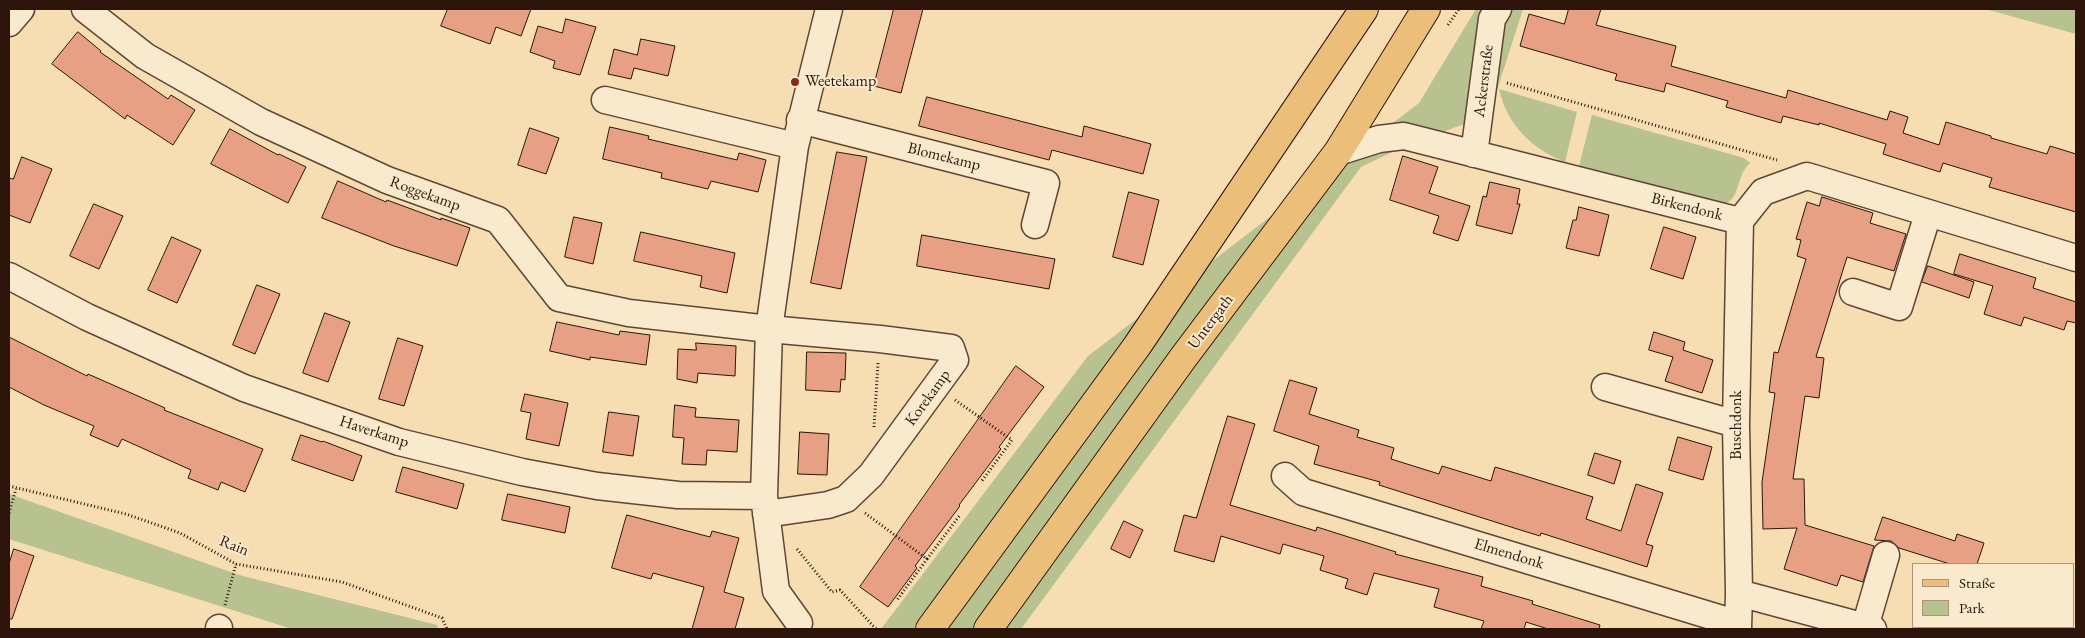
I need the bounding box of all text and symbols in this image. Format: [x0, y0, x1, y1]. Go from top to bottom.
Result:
street label: Ackerstraße [1470, 44, 1498, 118]
place label: Weetekamp [805, 72, 876, 92]
marker: Weetekamp [789, 76, 801, 88]
street label: Blomekamp [906, 139, 982, 175]
street label: Roggekamp [387, 172, 463, 216]
street label: Birkendonk [1649, 189, 1725, 225]
street label: Untergath [1184, 291, 1238, 353]
street label: Korekamp [901, 366, 955, 430]
street label: Buschdonk [1727, 390, 1747, 460]
street label: Haverkamp [337, 412, 411, 452]
street label: Rain [216, 531, 252, 561]
street label: Elmendonk [1472, 534, 1546, 574]
legend [1912, 563, 2075, 628]
text: Straße [1959, 573, 1995, 592]
text: Park [1959, 598, 1985, 617]

